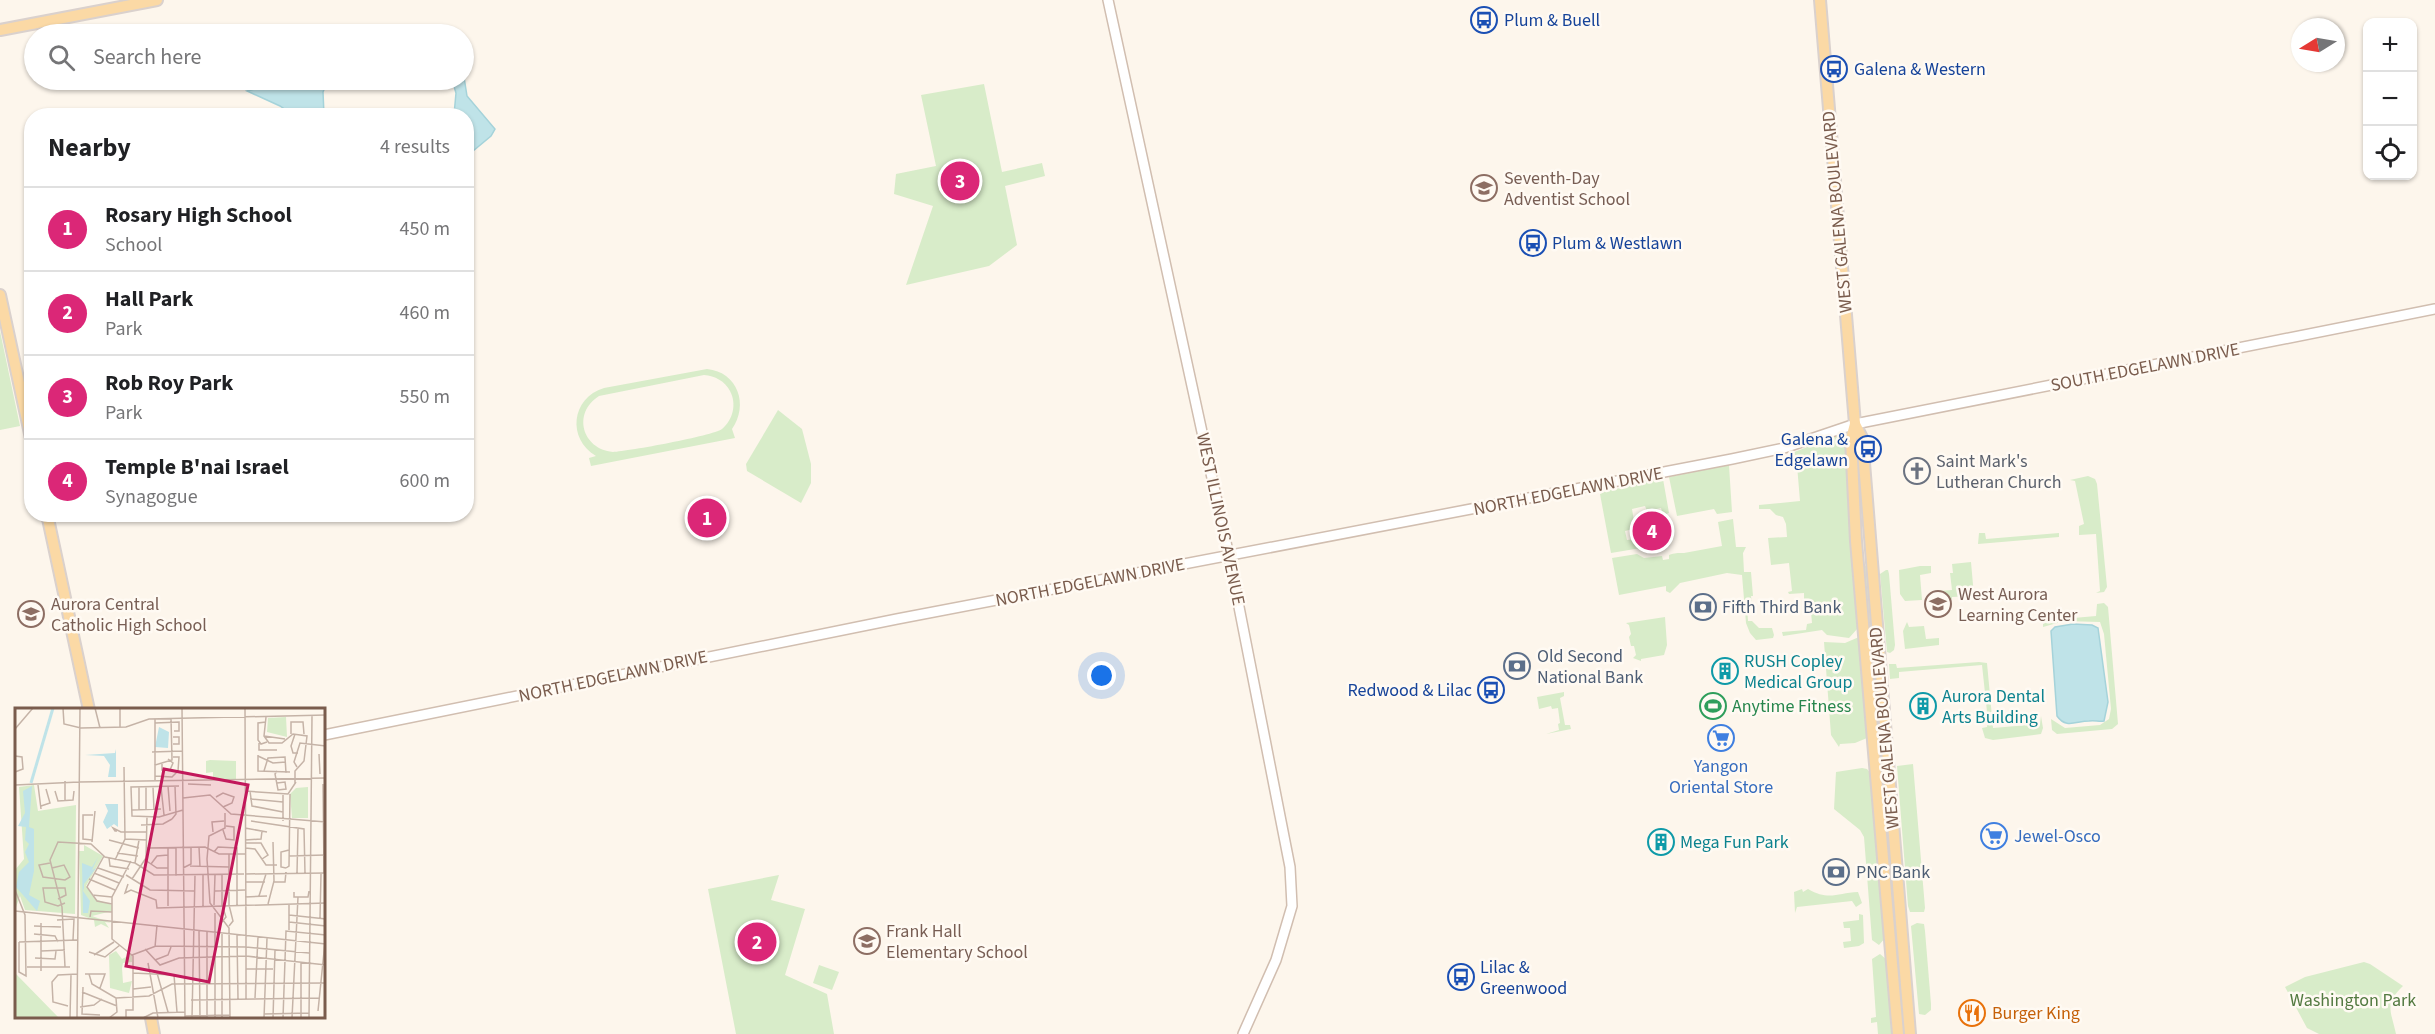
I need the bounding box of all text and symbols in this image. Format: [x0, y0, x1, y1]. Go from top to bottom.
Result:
bus stop icon: Plum & Buell [1469, 5, 1499, 35]
place label: Plum & Buell [1504, 8, 1600, 33]
north arrow [2291, 18, 2345, 72]
map controls [2363, 18, 2417, 180]
button: + [2363, 18, 2417, 72]
search box [24, 24, 474, 90]
icon: search [45, 41, 78, 74]
text: Search here [93, 41, 201, 73]
bus stop icon: Galena & Western [1819, 54, 1849, 84]
place label: Galena & Western [1854, 57, 1986, 82]
button: − [2363, 72, 2417, 126]
street label: WEST GALENA BOULEVARD [1816, 110, 1859, 314]
button: locate [2363, 126, 2417, 180]
text: Nearby [48, 129, 131, 166]
text: 4 results [380, 133, 450, 161]
pin: 3 [940, 158, 980, 204]
place label: Seventh-Day Adventist School [1504, 166, 1630, 212]
school or university icon: Seventh-Day Adventist School [1469, 173, 1499, 203]
text: Rosary High School [105, 199, 292, 231]
text: 1 [62, 215, 73, 243]
text: 450 m [400, 215, 450, 243]
bus stop icon: Plum & Westlawn [1518, 228, 1548, 258]
text: School [105, 231, 162, 259]
place label: Plum & Westlawn [1552, 231, 1682, 256]
text: Hall Park [105, 283, 193, 315]
text: 2 [62, 299, 73, 327]
text: 460 m [400, 299, 450, 327]
text: Park [105, 315, 142, 343]
street label: SOUTH EDGELAWN DRIVE [2048, 337, 2242, 398]
text: Rob Roy Park [105, 367, 233, 399]
text: 3 [62, 383, 73, 411]
text: 550 m [400, 383, 450, 411]
text: Park [105, 399, 142, 427]
place label: Galena & Edgelawn [1775, 427, 1848, 473]
street label: WEST ILLINOIS AVENUE [1190, 431, 1251, 608]
bus stop icon: Galena & Edgelawn [1853, 434, 1883, 464]
place label: Saint Mark's Lutheran Church [1936, 449, 2061, 495]
text: Temple B'nai Israel [105, 451, 289, 483]
church icon: Saint Mark's Lutheran Church [1902, 456, 1932, 486]
street label: NORTH EDGELAWN DRIVE [1471, 461, 1665, 522]
text: 4 [62, 467, 73, 495]
text: 600 m [400, 467, 450, 495]
text: Synagogue [105, 483, 198, 511]
pin: 1 [688, 496, 726, 540]
pin: 4 [1632, 508, 1672, 554]
street label: NORTH EDGELAWN DRIVE [993, 552, 1187, 613]
place label: West Aurora Learning Center [1958, 582, 2078, 628]
school or university icon: West Aurora Learning Center [1923, 589, 1953, 619]
place label: Aurora Central Catholic High School [51, 592, 207, 638]
bank icon: Fifth Third Bank [1688, 592, 1718, 622]
place label: Fifth Third Bank [1722, 595, 1841, 620]
school or university icon: Aurora Central Catholic High School [16, 599, 46, 629]
street label: WEST GALENA BOULEVARD [1863, 626, 1906, 830]
street label: NORTH EDGELAWN DRIVE [516, 644, 710, 709]
place label: Old Second National Bank [1537, 644, 1643, 690]
place label: RUSH Copley Medical Group [1744, 649, 1852, 695]
bank icon: Old Second National Bank [1502, 651, 1532, 681]
building icon: RUSH Copley Medical Group [1710, 656, 1740, 686]
your location [1087, 661, 1116, 690]
bus stop icon: Redwood & Lilac [1476, 675, 1506, 705]
place label: Redwood & Lilac [1347, 678, 1472, 703]
place label: Aurora Dental Arts Building [1942, 684, 2045, 730]
sports icon: Anytime Fitness [1698, 691, 1728, 721]
building icon: Aurora Dental Arts Building [1908, 691, 1938, 721]
place label: Anytime Fitness [1732, 694, 1851, 719]
inset map [15, 708, 326, 1019]
supermarket icon: Yangon Oriental Store [1706, 723, 1736, 753]
place label: Yangon Oriental Store [1669, 754, 1773, 800]
supermarket icon: Jewel-Osco [1979, 821, 2009, 851]
place label: Jewel-Osco [2014, 824, 2101, 849]
building icon: Mega Fun Park [1646, 827, 1676, 857]
place label: Mega Fun Park [1680, 830, 1789, 855]
bank icon: PNC Bank [1821, 857, 1851, 887]
place label: PNC Bank [1856, 860, 1930, 885]
place label: Frank Hall Elementary School [886, 919, 1028, 965]
pin: 2 [738, 920, 777, 964]
school or university icon: Frank Hall Elementary School [852, 926, 882, 956]
place label: Lilac & Greenwood [1480, 955, 1567, 1001]
bus stop icon: Lilac & Greenwood [1446, 962, 1476, 992]
park label: Washington Park [2290, 988, 2416, 1013]
restaurant icon: Burger King [1957, 998, 1987, 1028]
place label: Burger King [1992, 1001, 2080, 1026]

